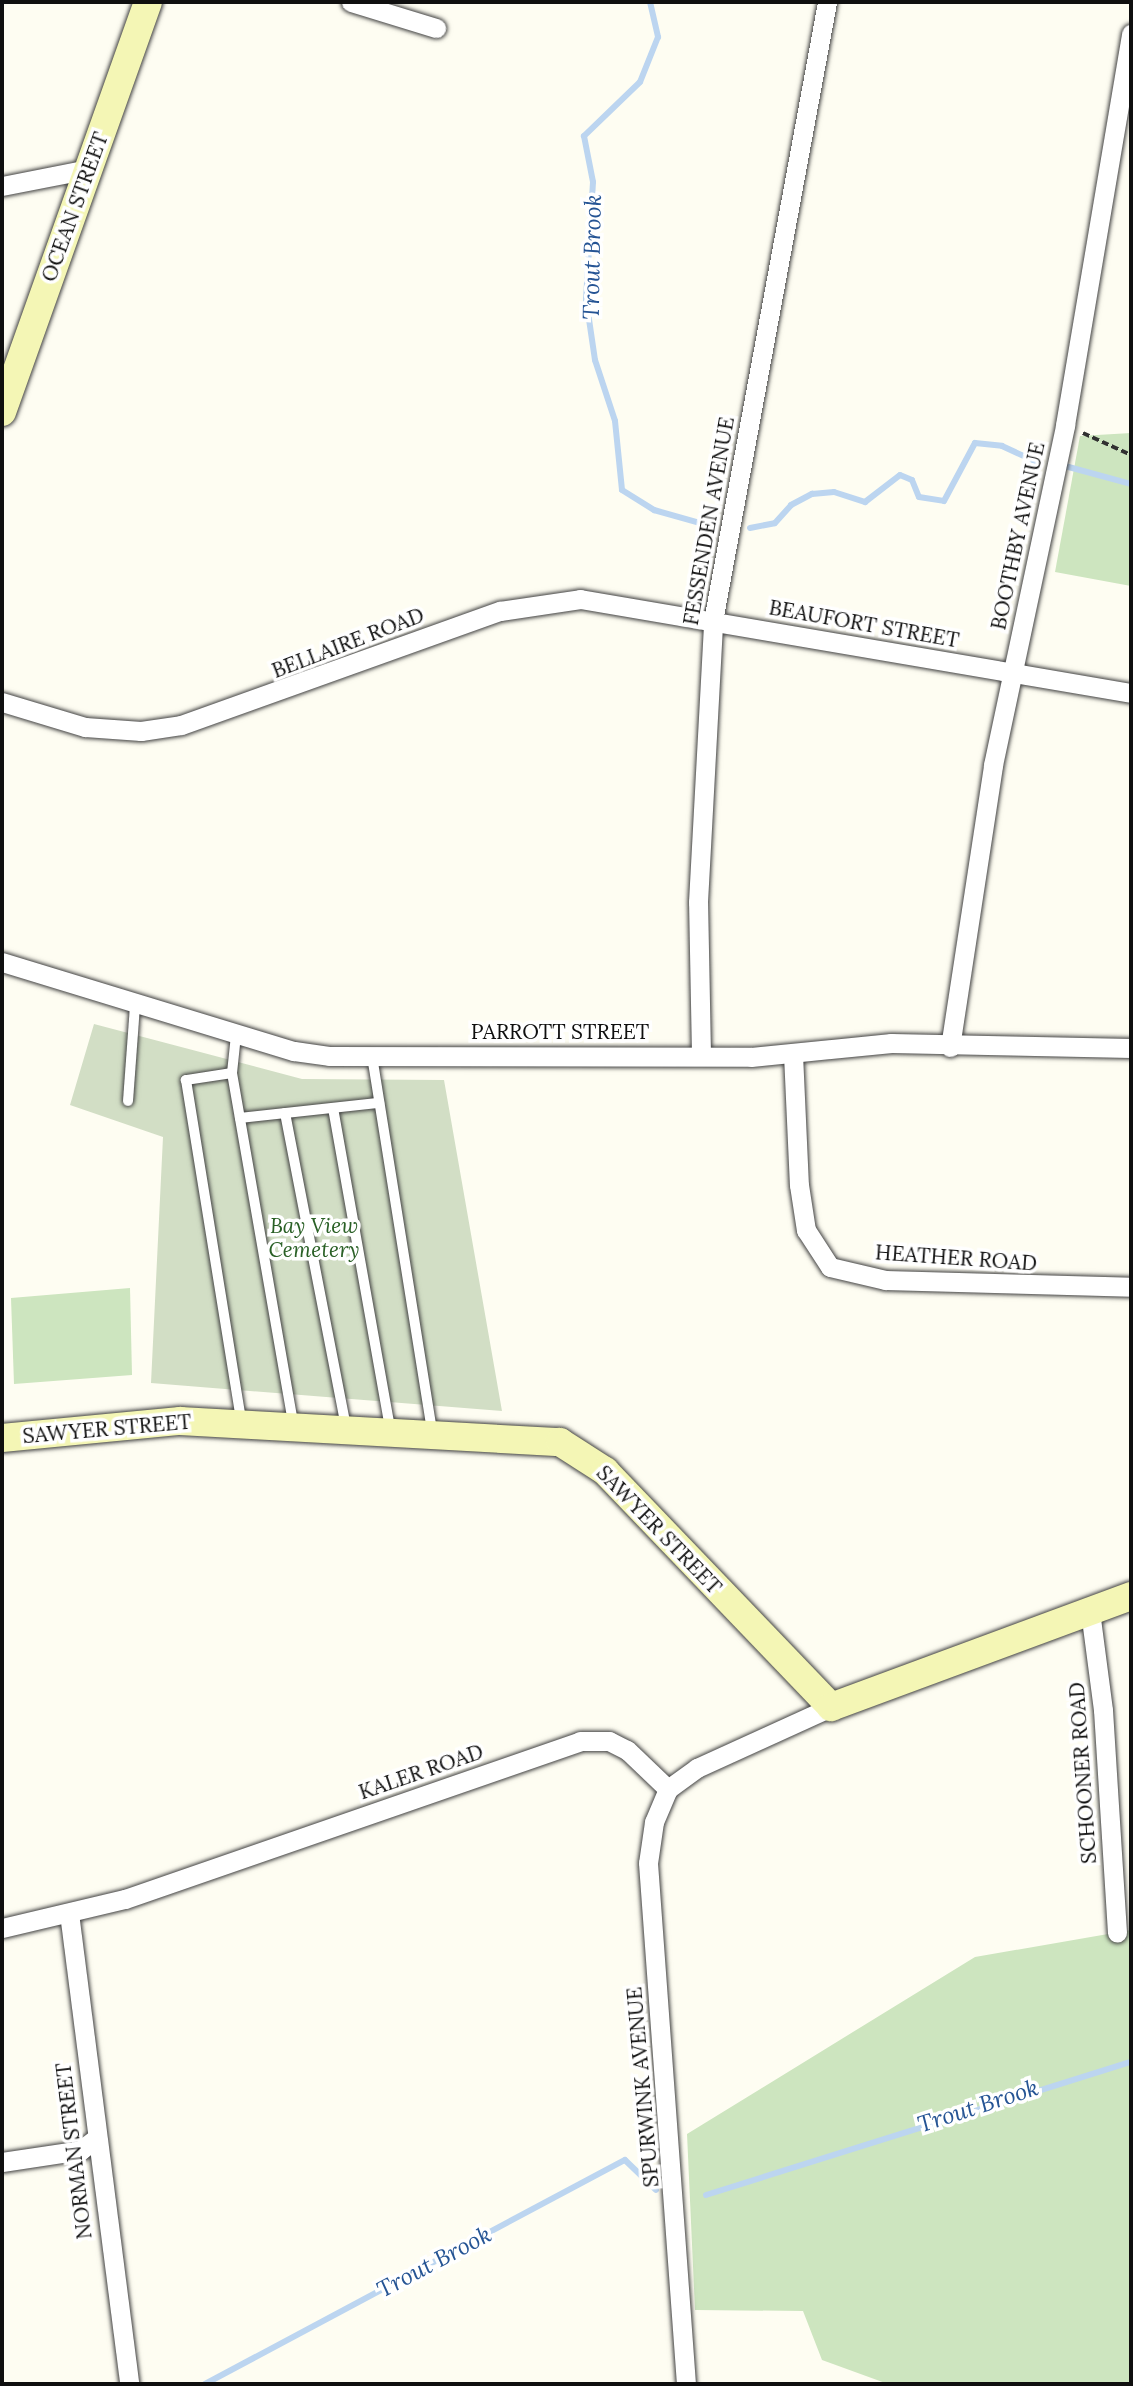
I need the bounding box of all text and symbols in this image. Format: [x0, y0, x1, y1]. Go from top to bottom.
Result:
street label: OCEAN STREET [36, 129, 114, 285]
water label: Trout Brook [577, 194, 607, 320]
street label: FESSENDEN AVENUE [678, 415, 740, 627]
street label: BOOTHBY AVENUE [986, 440, 1050, 632]
street label: BEAUFORT STREET [767, 595, 961, 653]
street label: BELLAIRE ROAD [268, 602, 428, 684]
street label: PARROTT STREET [471, 1019, 649, 1045]
park label: Bay View Cemetery [268, 1213, 360, 1263]
street label: HEATHER ROAD [874, 1240, 1038, 1276]
street label: SAWYER STREET [22, 1409, 192, 1449]
street label: SAWYER STREET [591, 1460, 727, 1600]
street label: SCHOONER ROAD [1064, 1681, 1102, 1865]
street label: KALER ROAD [356, 1739, 486, 1805]
street label: SPURWINK AVENUE [622, 1986, 664, 2188]
street label: NORMAN STREET [51, 2061, 97, 2241]
water label: Trout Brook [914, 2074, 1042, 2138]
water label: Trout Brook [372, 2220, 496, 2304]

